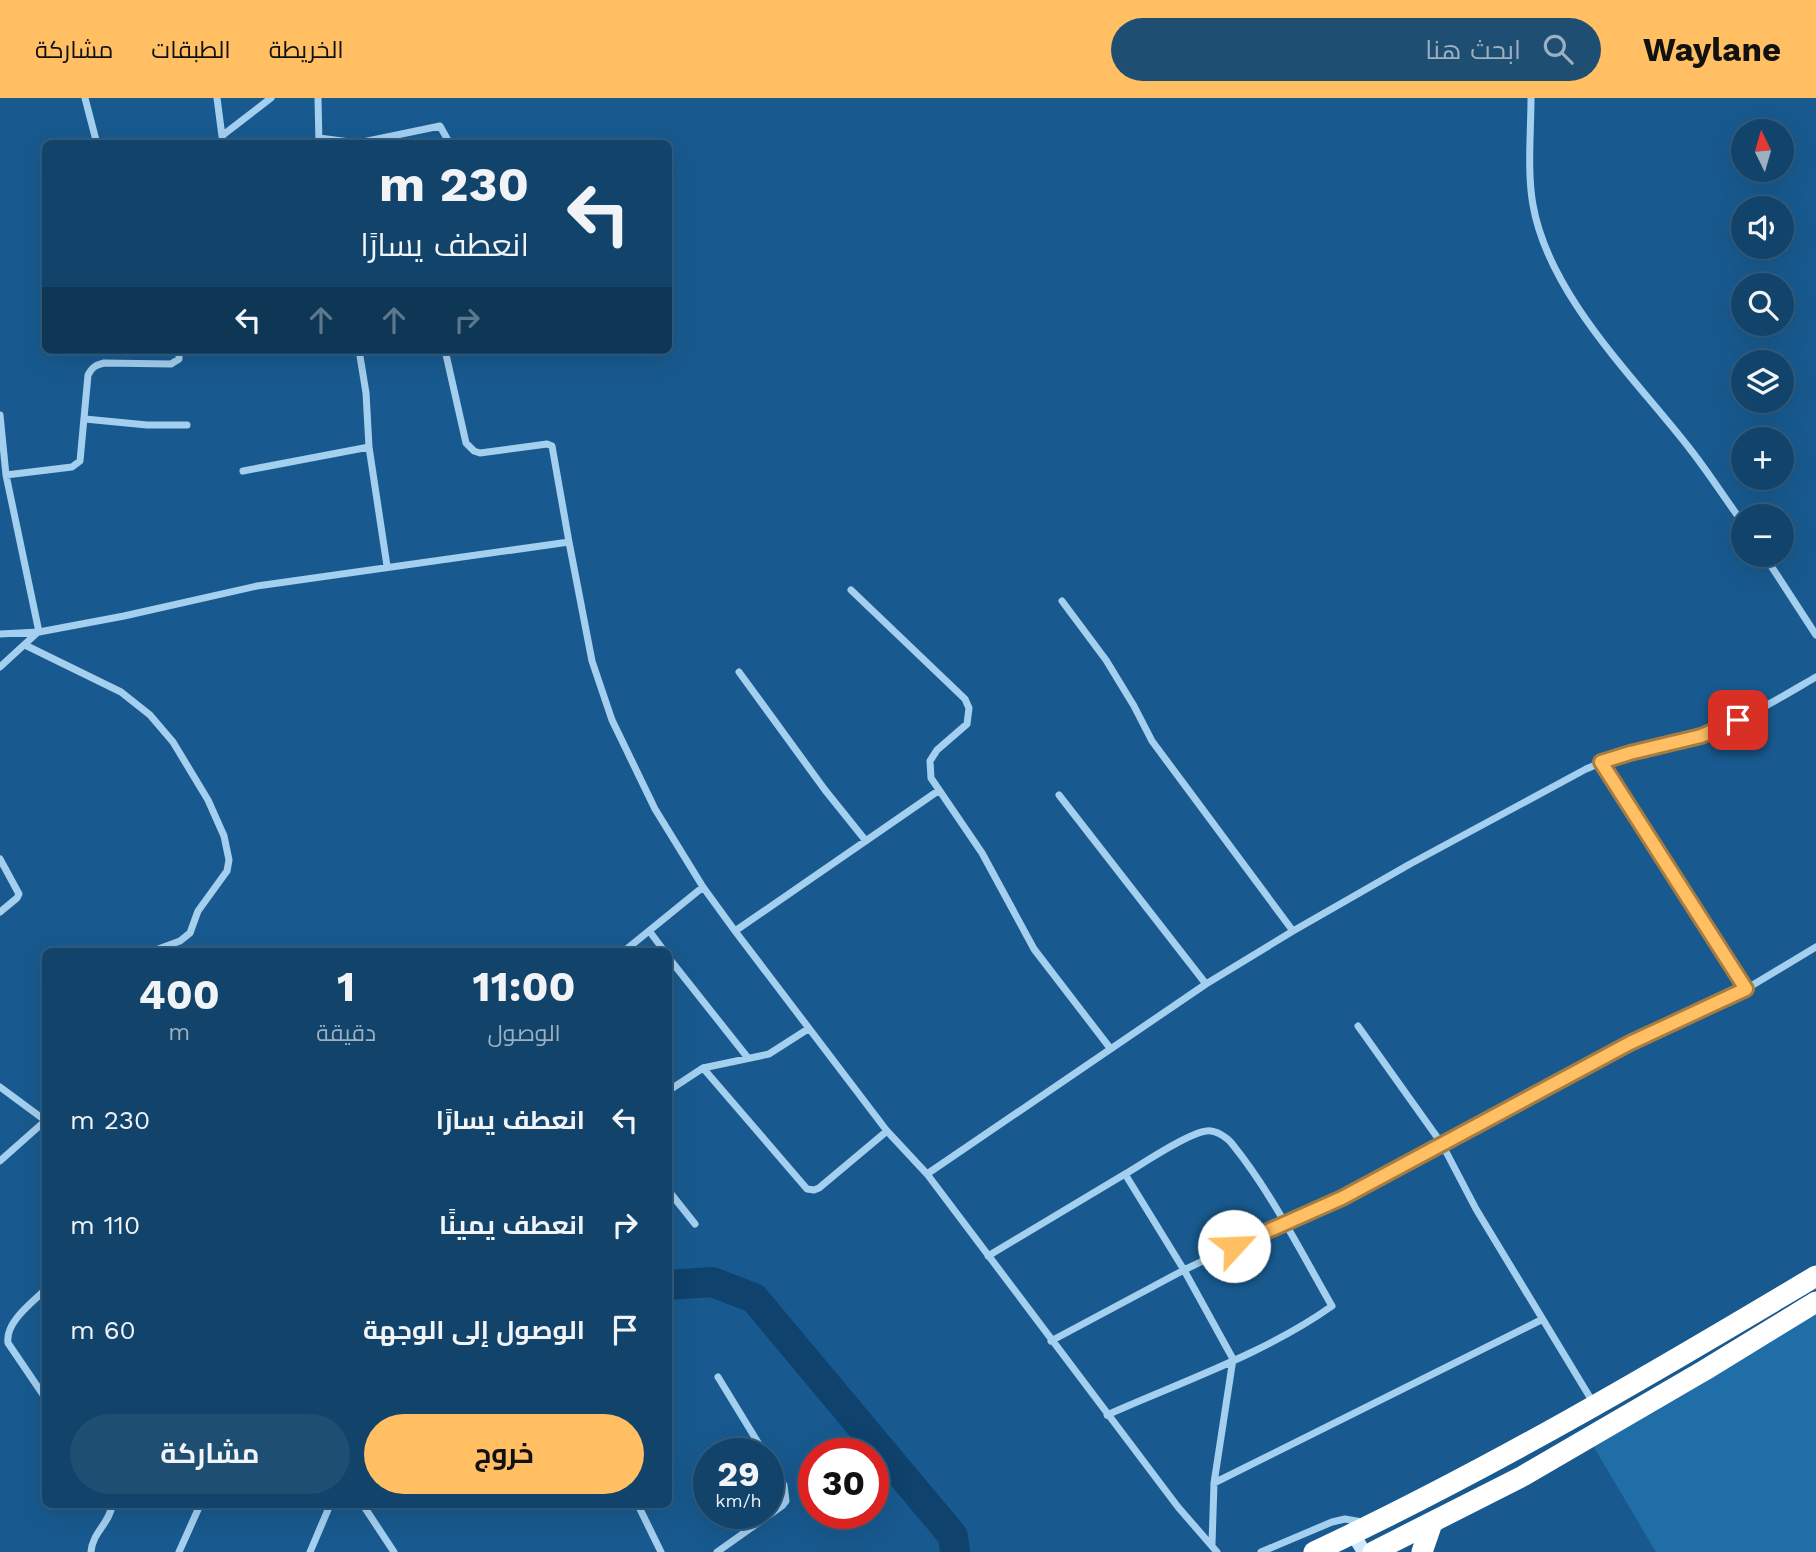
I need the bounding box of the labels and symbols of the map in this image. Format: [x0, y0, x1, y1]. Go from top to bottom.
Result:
north arrow [1731, 119, 1794, 182]
pin [1708, 690, 1768, 750]
position arrow [1197, 1209, 1271, 1283]
speed limit sign: 30 [798, 1438, 889, 1529]

